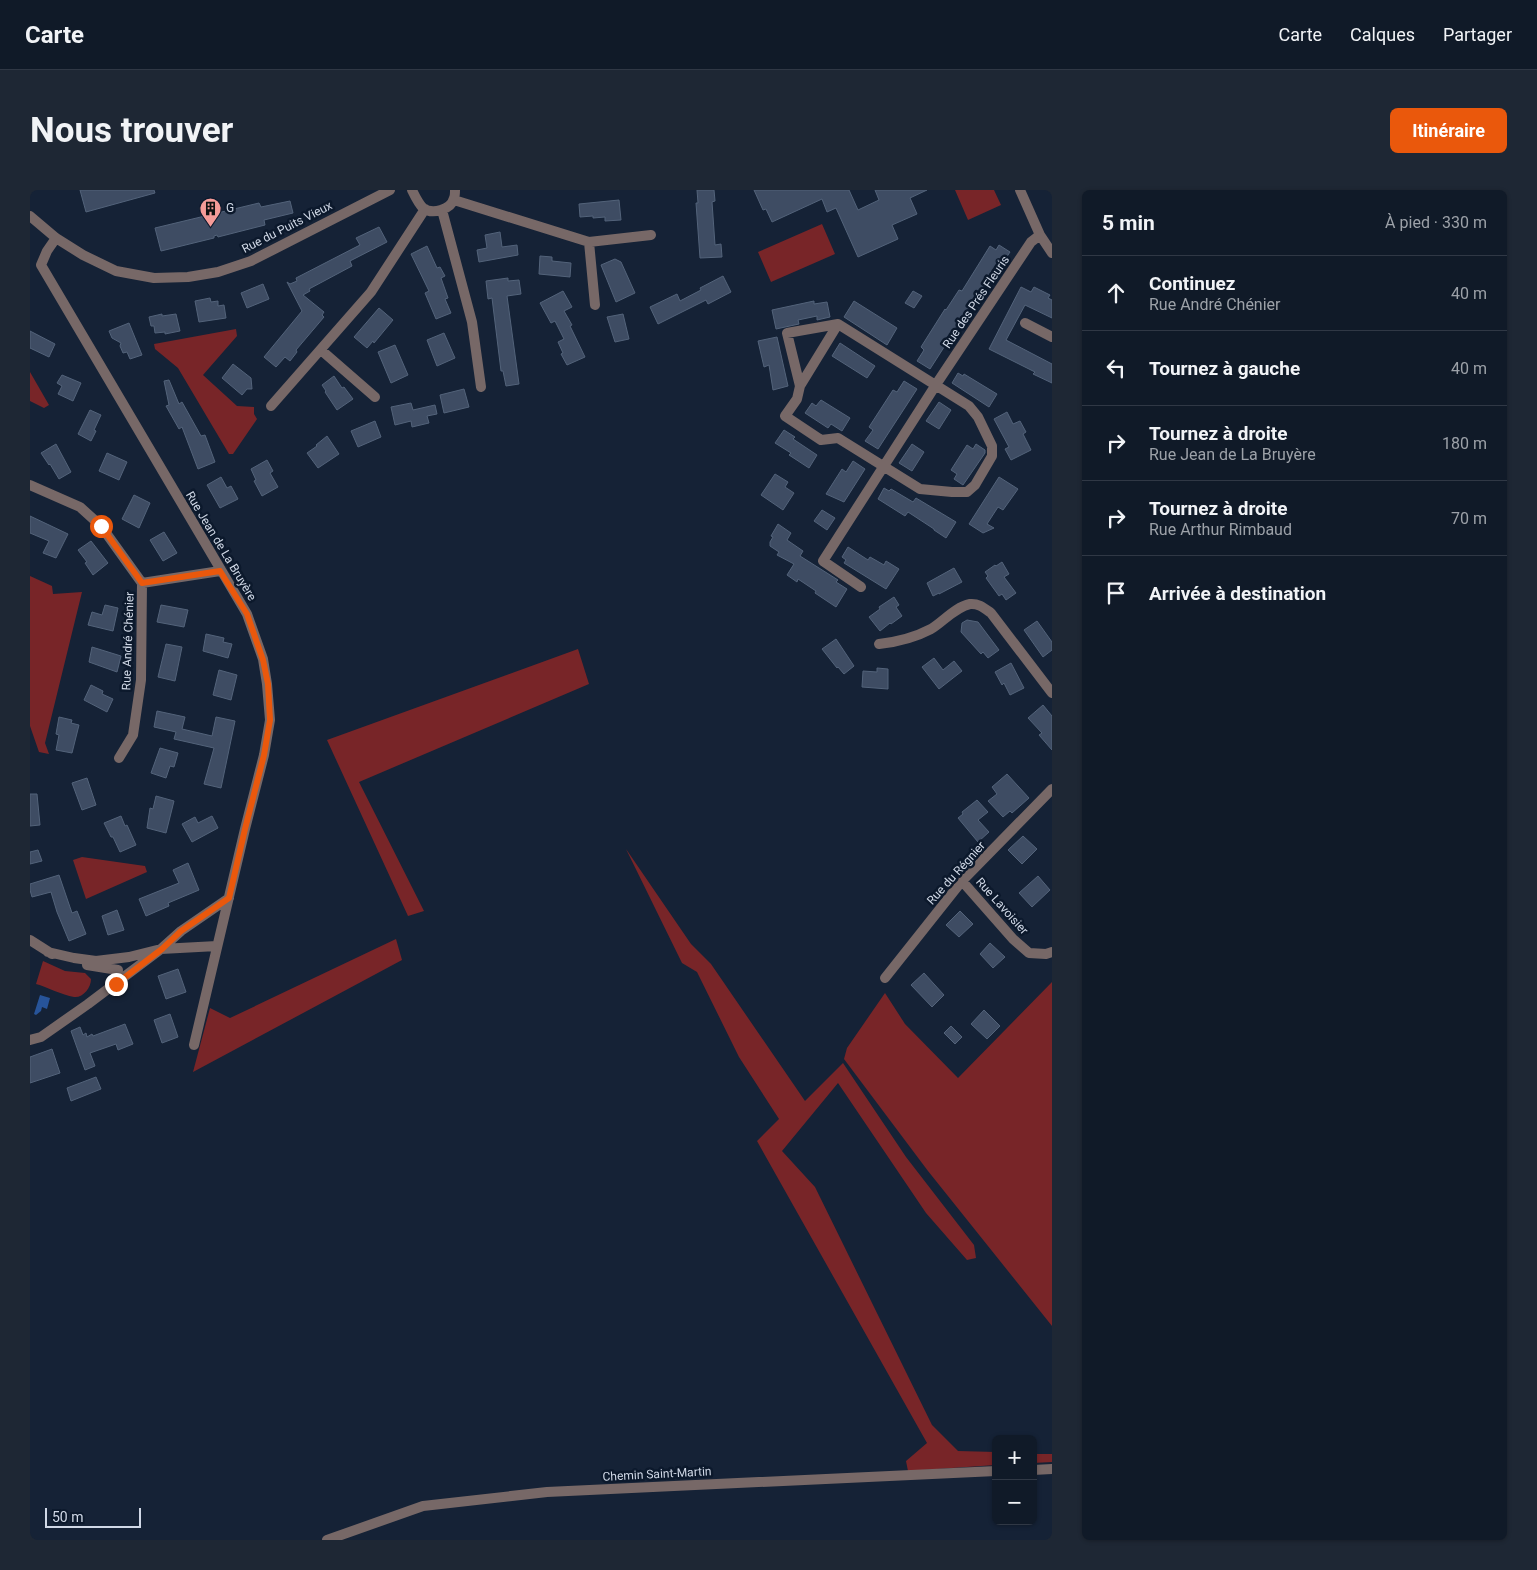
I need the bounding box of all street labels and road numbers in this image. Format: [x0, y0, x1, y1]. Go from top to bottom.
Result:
street label: Rue du Puits Vieux [240, 198, 334, 256]
street label: Rue des Prés Fleuris [940, 253, 1012, 351]
street label: Rue Jean de La Bruyère [183, 489, 259, 603]
street label: Rue André Chénier [119, 591, 137, 691]
street label: Rue du Régnier [924, 839, 988, 907]
street label: Rue Lavoisier [973, 875, 1031, 937]
street label: Chemin Saint-Martin [602, 1464, 712, 1484]

